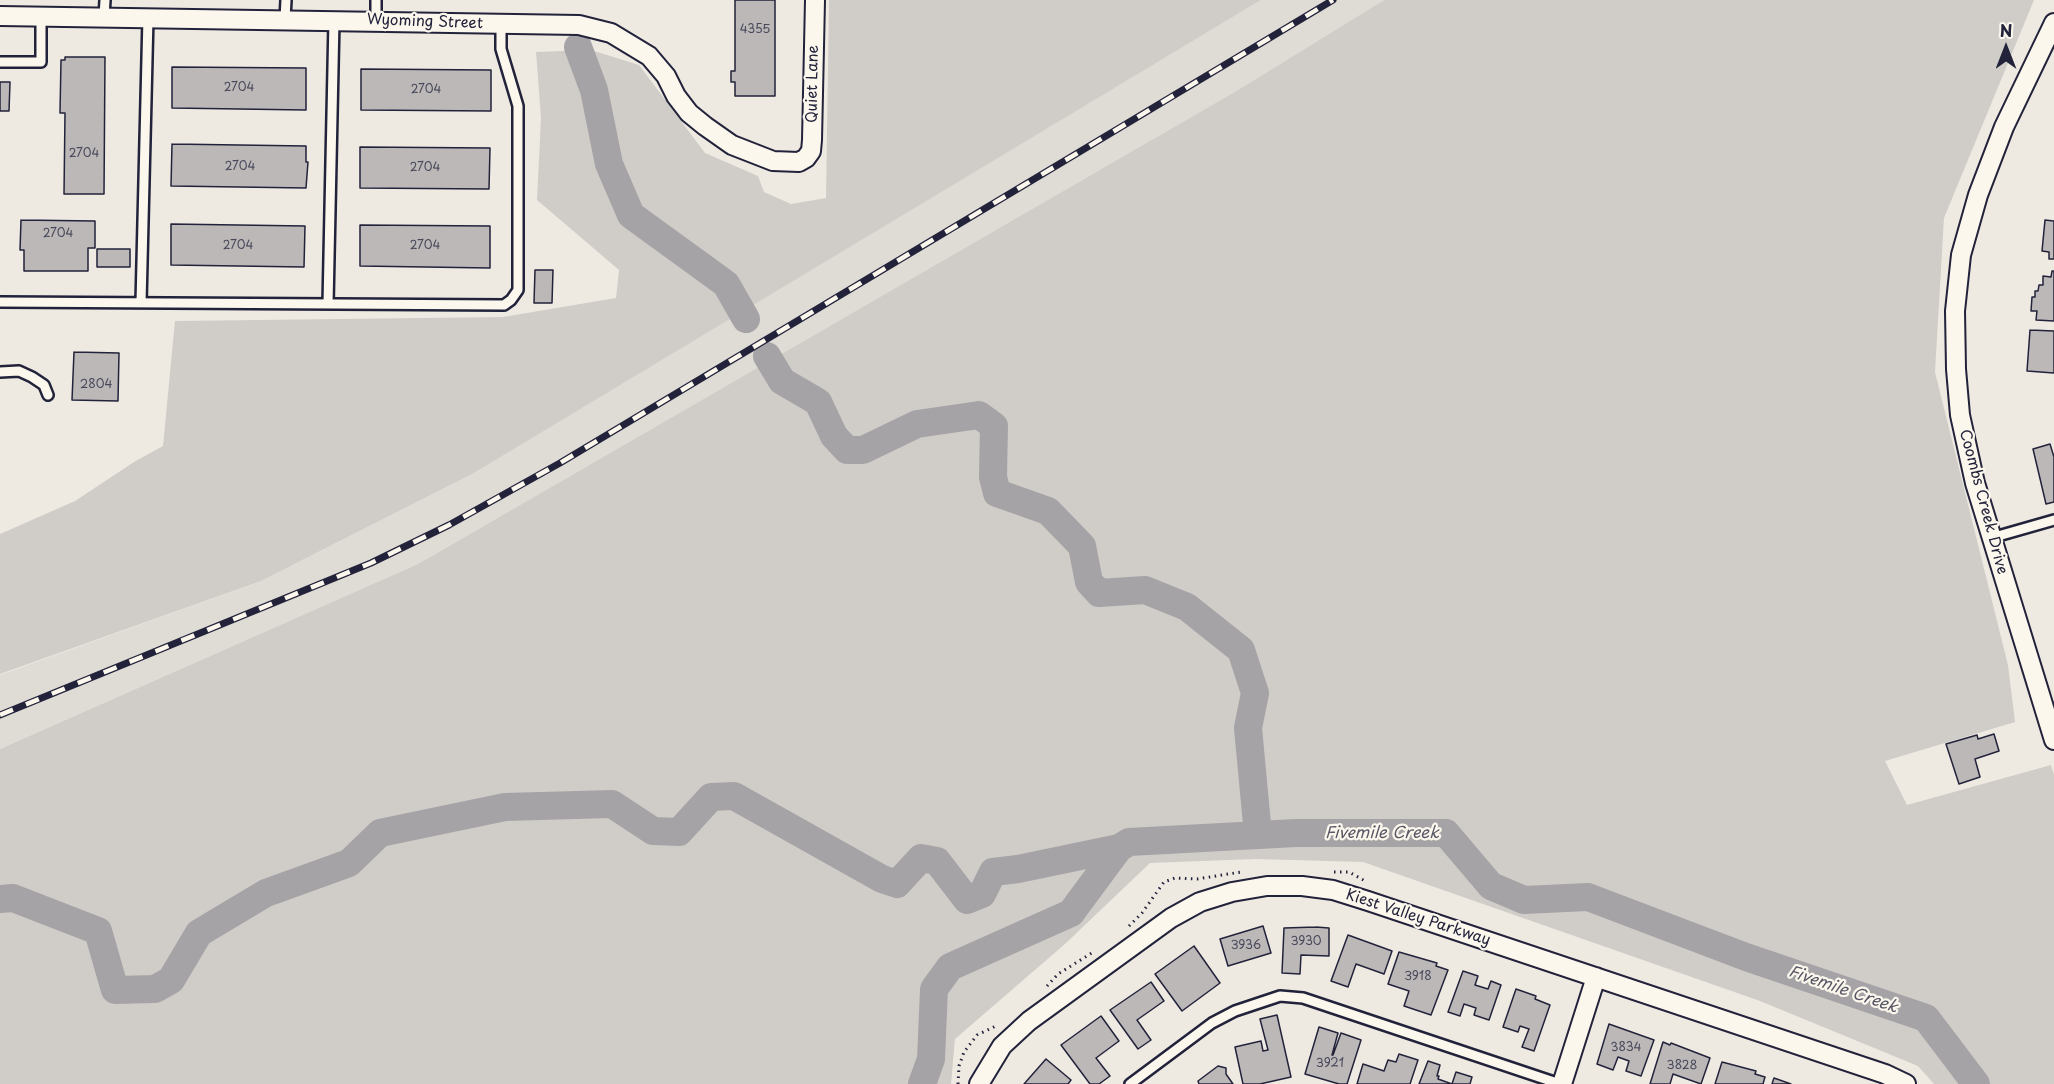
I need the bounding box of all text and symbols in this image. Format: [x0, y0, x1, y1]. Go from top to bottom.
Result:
street label: Wyoming Street [367, 11, 483, 33]
north arrow [1976, 18, 2036, 78]
text: N [2000, 18, 2012, 42]
house number: 4355 [740, 23, 770, 37]
street label: Quiet Lane [803, 45, 823, 123]
house number: 2704 [224, 81, 254, 95]
house number: 2704 [411, 83, 441, 97]
house number: 2704 [69, 147, 99, 161]
house number: 2704 [225, 160, 255, 174]
house number: 2704 [410, 161, 440, 175]
house number: 2704 [43, 227, 73, 241]
house number: 2704 [223, 239, 253, 253]
house number: 2704 [410, 239, 440, 253]
house number: 2804 [80, 378, 112, 392]
street label: Coombs Creek Drive [1955, 428, 2011, 576]
water label: Fivemile Creek [1325, 824, 1439, 844]
street label: Kiest Valley Parkway [1344, 886, 1492, 950]
house number: 3930 [1290, 935, 1322, 949]
house number: 3936 [1231, 939, 1261, 953]
water label: Fivemile Creek [1786, 962, 1900, 1018]
house number: 3918 [1404, 970, 1432, 984]
house number: 3834 [1610, 1041, 1642, 1055]
house number: 3921 [1316, 1057, 1344, 1071]
house number: 3828 [1667, 1059, 1697, 1073]

